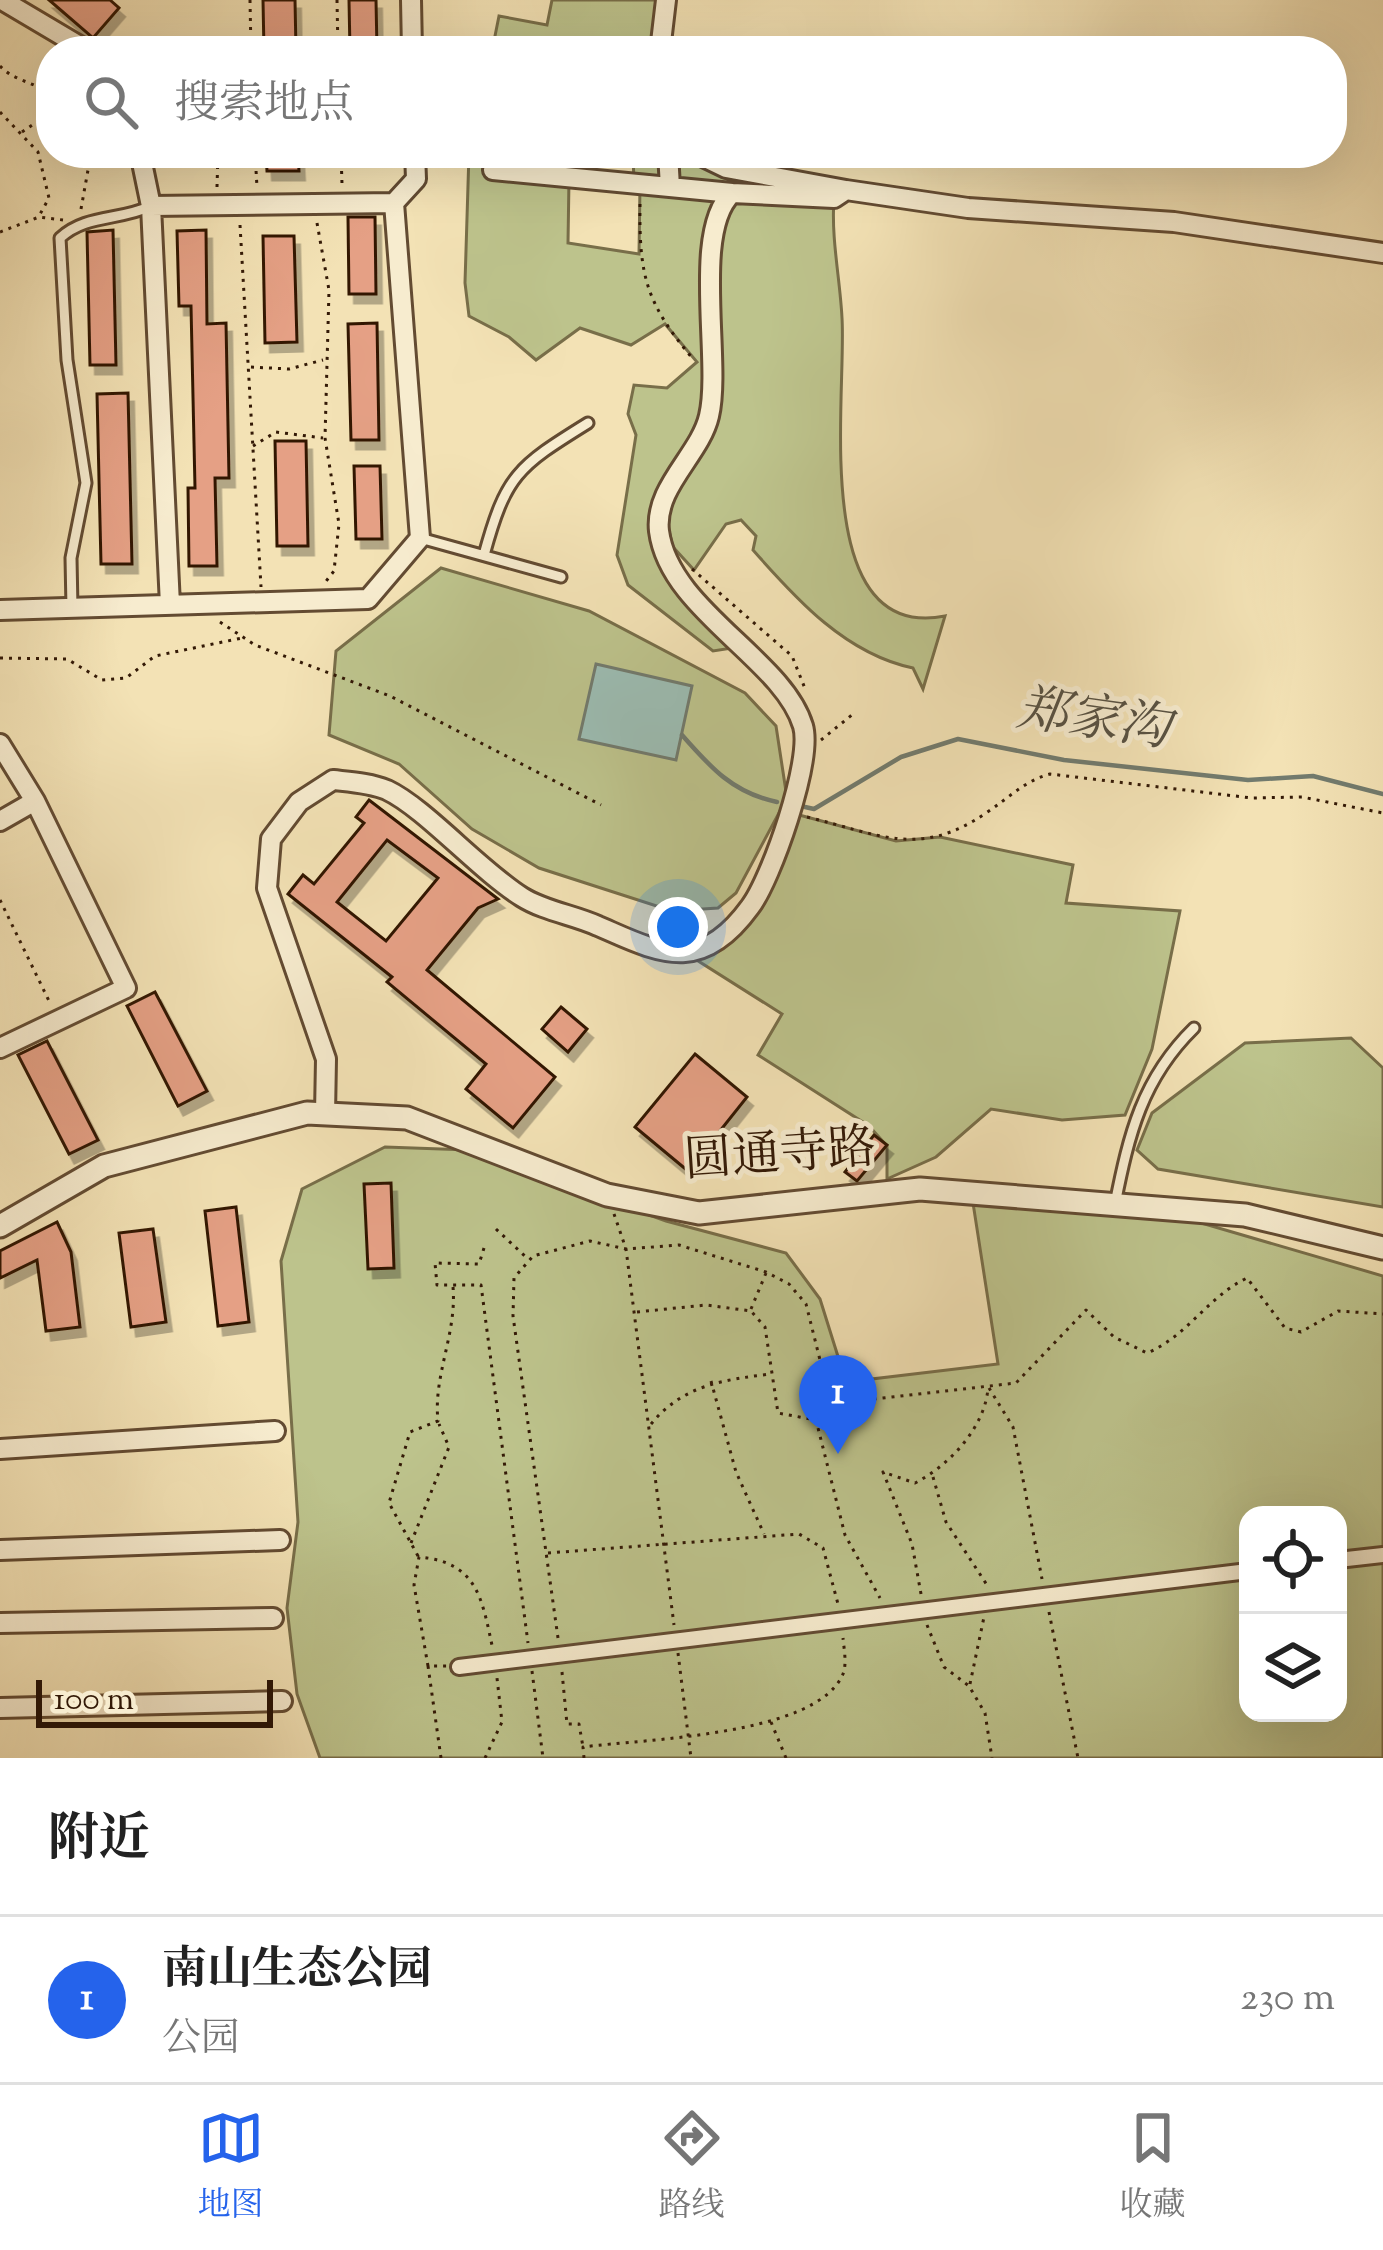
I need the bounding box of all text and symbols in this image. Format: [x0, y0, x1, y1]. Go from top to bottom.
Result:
search box [36, 36, 1347, 168]
icon: search [78, 69, 144, 135]
text: 搜索地点 [174, 74, 354, 139]
water label: 郑家沟 [1012, 675, 1181, 770]
your location [648, 897, 708, 957]
street label: 圆通寺路 [682, 1116, 878, 1198]
pin: 1 [799, 1355, 877, 1454]
map controls [1239, 1506, 1347, 1722]
button: locate [1239, 1506, 1347, 1614]
button: layers [1239, 1614, 1347, 1722]
scale bar [36, 1674, 273, 1727]
text: 100 m [54, 1677, 134, 1725]
text: 附近 [48, 1805, 150, 1878]
text: 南山生态公园 [162, 1940, 432, 2005]
text: 1 [80, 1972, 94, 2028]
text: 230 m [1240, 1972, 1335, 2028]
text: 公园 [162, 2013, 240, 2069]
tab: 地图 [198, 2105, 264, 2231]
tab: 路线 [659, 2105, 725, 2231]
tab: 收藏 [1120, 2105, 1186, 2231]

